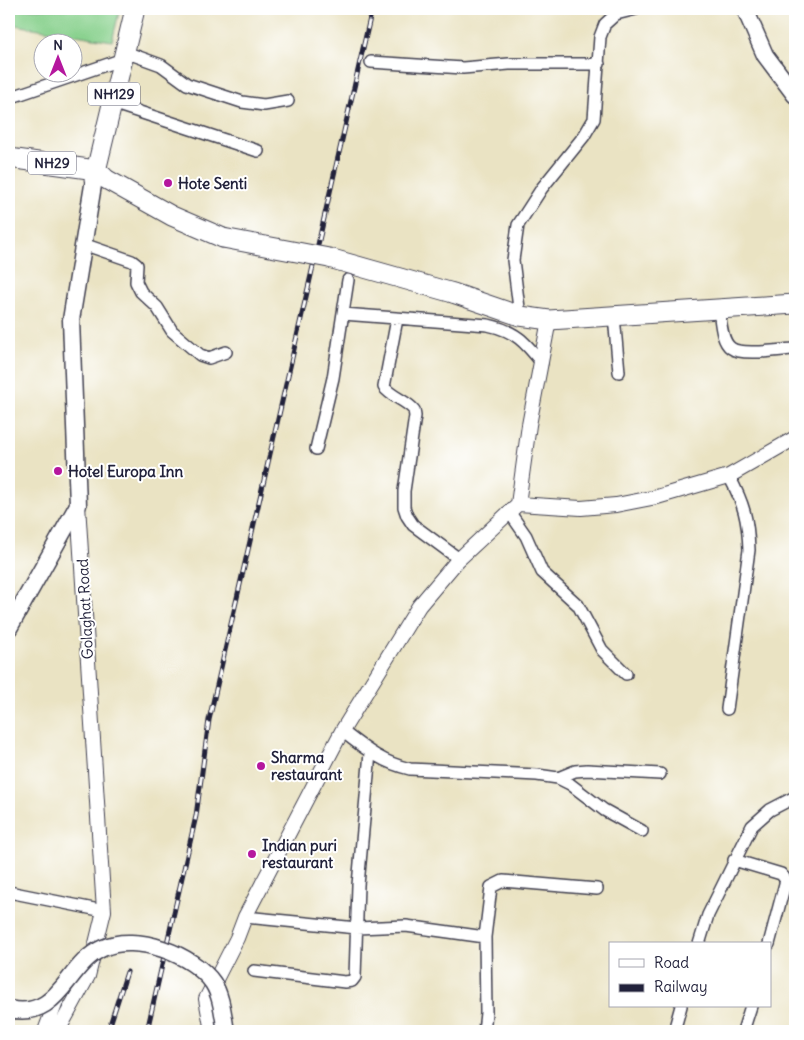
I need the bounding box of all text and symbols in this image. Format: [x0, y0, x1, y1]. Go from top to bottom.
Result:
north arrow [32, 32, 82, 82]
text: N [53, 36, 63, 54]
road number: NH129 [88, 82, 140, 106]
road number: NH29 [28, 152, 76, 174]
place label: Hote Senti [178, 174, 247, 193]
marker: Hote Senti [162, 177, 174, 189]
place label: Hotel Europa Inn [68, 462, 184, 482]
marker: Hotel Europa Inn [52, 465, 64, 477]
street label: Golaghat Road [73, 558, 97, 660]
place label: Sharma restaurant [271, 748, 343, 784]
marker: Sharma restaurant [255, 760, 267, 772]
place label: Indian puri restaurant [262, 836, 337, 872]
marker: Indian puri restaurant [246, 848, 258, 860]
legend [609, 942, 772, 1008]
text: Road [654, 953, 689, 972]
text: Railway [654, 977, 708, 996]

